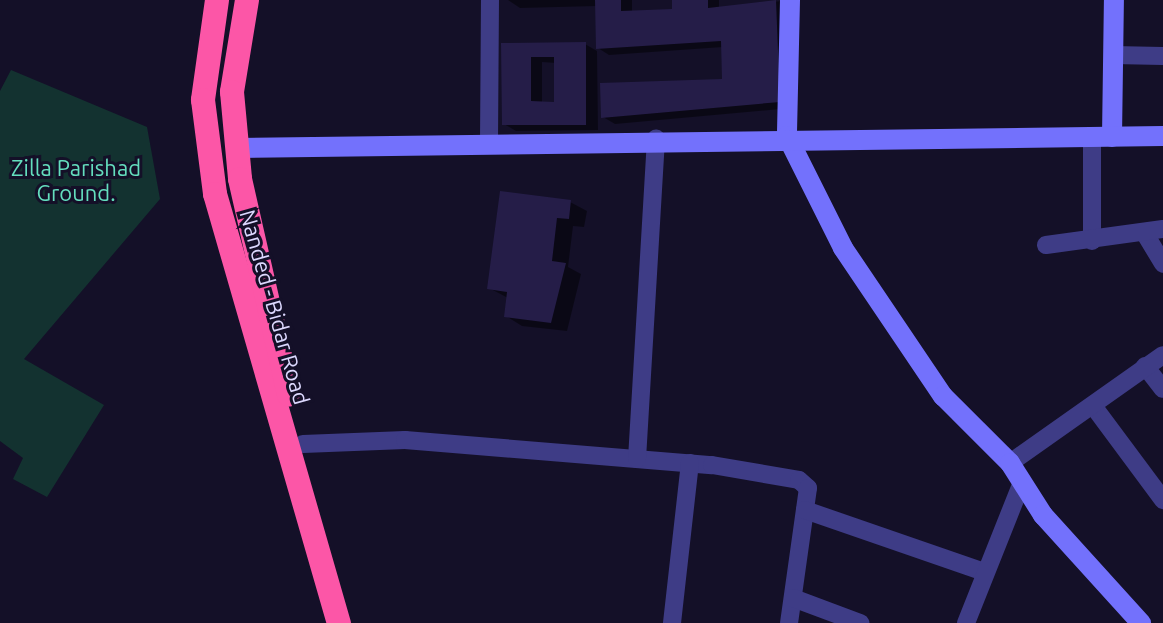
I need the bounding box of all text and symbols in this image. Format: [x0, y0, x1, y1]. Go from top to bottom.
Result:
park label: Zilla Parishad Ground. [11, 154, 141, 206]
street label: Nanded - Bidar Road [235, 207, 315, 407]

